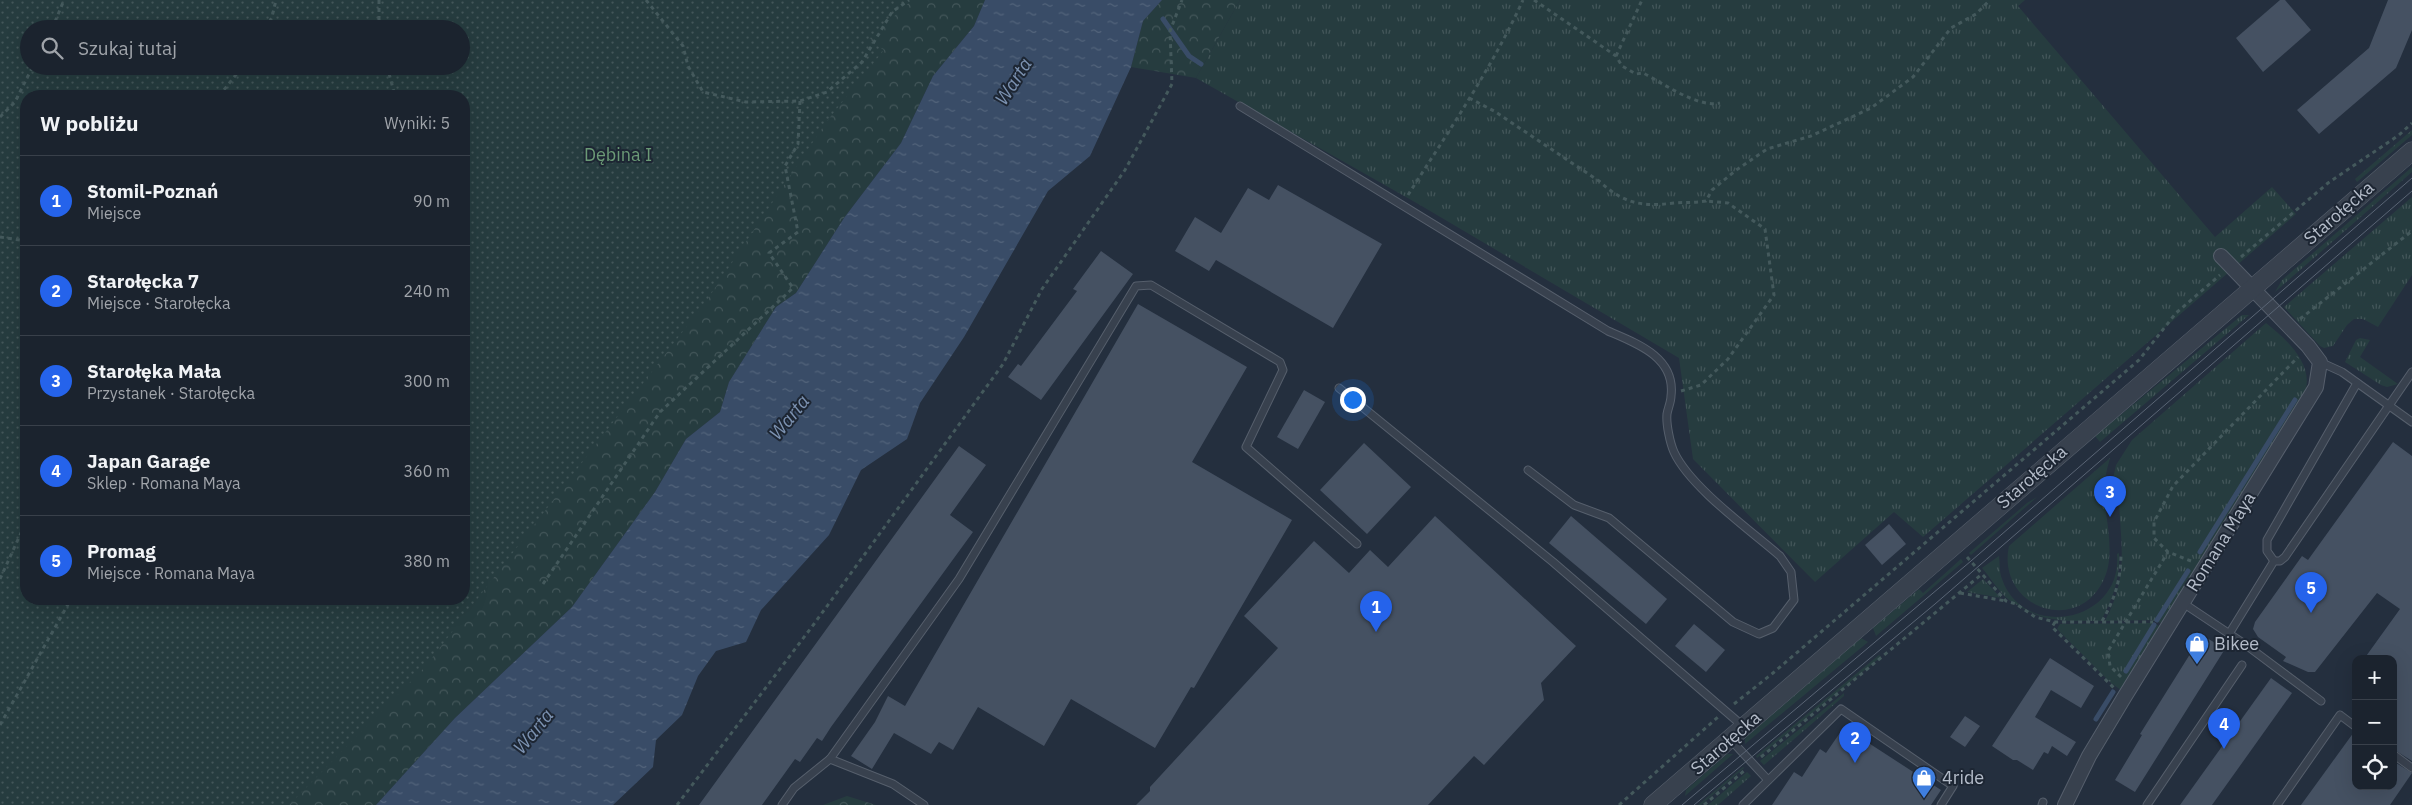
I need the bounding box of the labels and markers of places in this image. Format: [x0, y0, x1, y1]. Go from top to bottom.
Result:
pin: 3 [2094, 476, 2126, 517]
pin: 5 [2295, 572, 2327, 613]
pin: 1 [1360, 591, 1392, 632]
shop icon: Bikee [2184, 631, 2210, 665]
place label: Bikee [2214, 632, 2259, 655]
pin: 4 [2208, 708, 2240, 749]
pin: 2 [1839, 722, 1871, 763]
shop icon: 4ride [1911, 765, 1937, 799]
place label: 4ride [1942, 766, 1984, 789]

